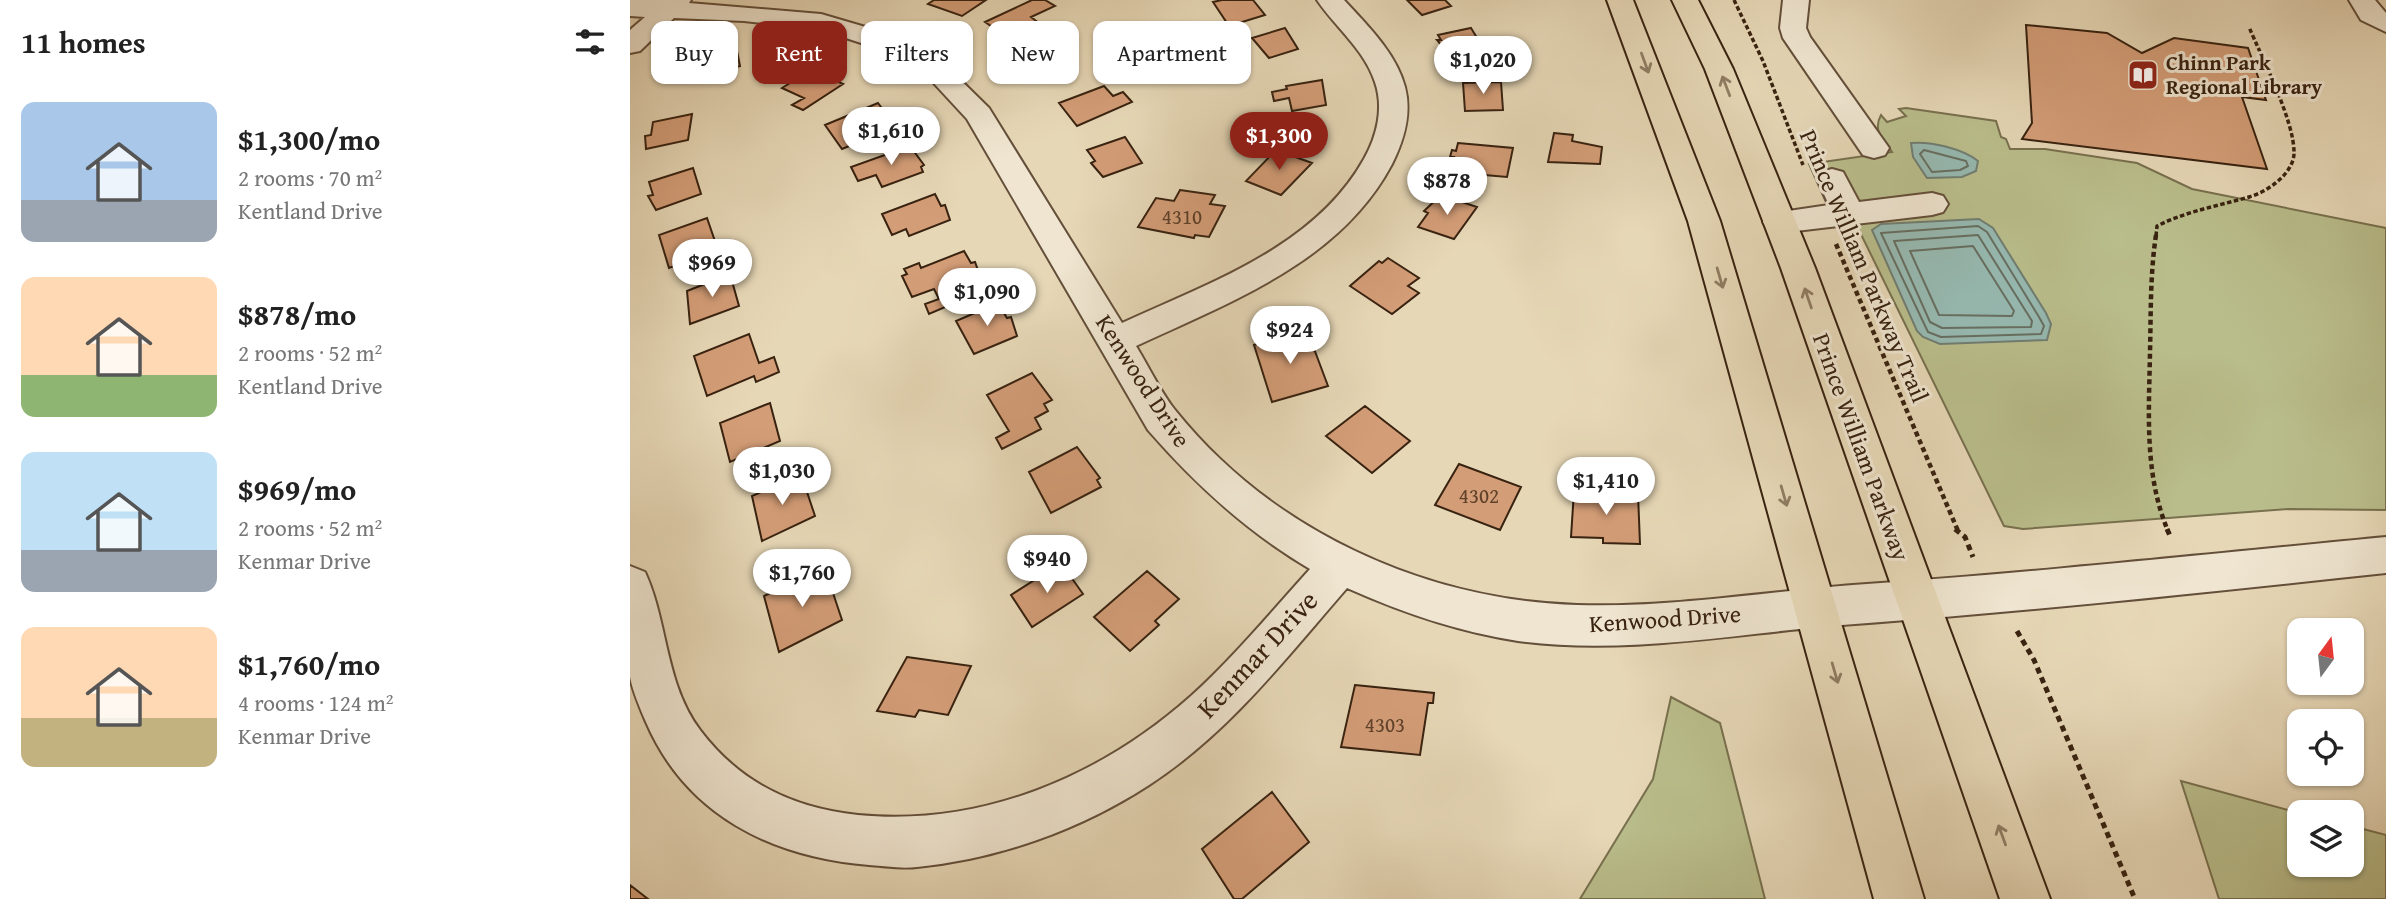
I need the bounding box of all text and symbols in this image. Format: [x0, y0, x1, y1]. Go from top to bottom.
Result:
text: 11 homes [21, 20, 146, 64]
chip: Buy [651, 21, 738, 84]
chip: Rent [752, 21, 847, 84]
chip: Filters [861, 21, 973, 84]
chip: New [987, 21, 1079, 84]
chip: Apartment [1093, 21, 1251, 84]
icon: filters [571, 23, 609, 61]
pin: $1,020 [1426, 36, 1540, 96]
text: $1,020 [1450, 42, 1516, 75]
place label: Chinn Park Regional Library [2166, 47, 2322, 102]
one-way arrow [1640, 52, 1652, 74]
library icon: Chinn Park Regional Library [2126, 58, 2160, 92]
one-way arrow [1718, 76, 1731, 98]
pin: $1,610 [834, 108, 948, 167]
text: $1,610 [858, 113, 924, 146]
pin: $1,300 [1222, 113, 1336, 172]
text: $1,300/mo [238, 117, 380, 161]
text: $1,300 [1246, 118, 1312, 151]
street label: Prince William Parkway Trail [1791, 124, 1938, 408]
icon: home [77, 130, 161, 214]
pin: $878 [1406, 158, 1488, 217]
text: 2 rooms · 70 m² [238, 161, 382, 194]
text: $878 [1423, 163, 1471, 196]
text: Kentland Drive [238, 194, 383, 227]
house number: 4310 [1162, 201, 1202, 232]
pin: $969 [671, 240, 753, 299]
text: $969 [688, 245, 736, 278]
one-way arrow [1715, 267, 1728, 289]
pin: $1,090 [930, 268, 1044, 328]
text: $1,090 [954, 274, 1020, 307]
one-way arrow [1801, 288, 1813, 310]
text: $878/mo [238, 292, 356, 336]
icon: home [77, 305, 161, 389]
pin: $924 [1249, 306, 1331, 366]
street label: Kenwood Drive [1087, 307, 1200, 454]
text: $924 [1266, 312, 1314, 345]
street label: Prince William Parkway [1804, 328, 1919, 566]
text: 2 rooms · 52 m² [238, 336, 382, 369]
text: Kentland Drive [238, 369, 383, 402]
pin: $1,030 [725, 448, 839, 507]
text: $1,030 [749, 453, 815, 486]
pin: $1,410 [1549, 458, 1663, 517]
text: $1,410 [1573, 463, 1639, 496]
text: $969/mo [238, 467, 356, 511]
icon: home [77, 480, 161, 564]
house number: 4302 [1459, 480, 1499, 511]
one-way arrow [1778, 485, 1791, 507]
text: 2 rooms · 52 m² [238, 511, 382, 544]
pin: $940 [1006, 536, 1088, 595]
text: $940 [1023, 541, 1071, 574]
text: Kenmar Drive [238, 544, 371, 577]
pin: $1,760 [745, 550, 859, 609]
text: $1,760 [769, 555, 835, 588]
street label: Kenmar Drive [1186, 580, 1327, 727]
street label: Kenwood Drive [1588, 596, 1742, 641]
north arrow [2287, 618, 2364, 695]
map controls [2287, 618, 2364, 877]
text: $1,760/mo [238, 642, 380, 686]
icon: home [77, 655, 161, 739]
one-way arrow [1829, 661, 1842, 683]
text: 4 rooms · 124 m² [238, 686, 393, 719]
house number: 4303 [1365, 709, 1405, 740]
button: locate [2287, 709, 2364, 786]
text: Kenmar Drive [238, 719, 371, 752]
button: layers [2287, 800, 2364, 877]
one-way arrow [1994, 824, 2007, 846]

